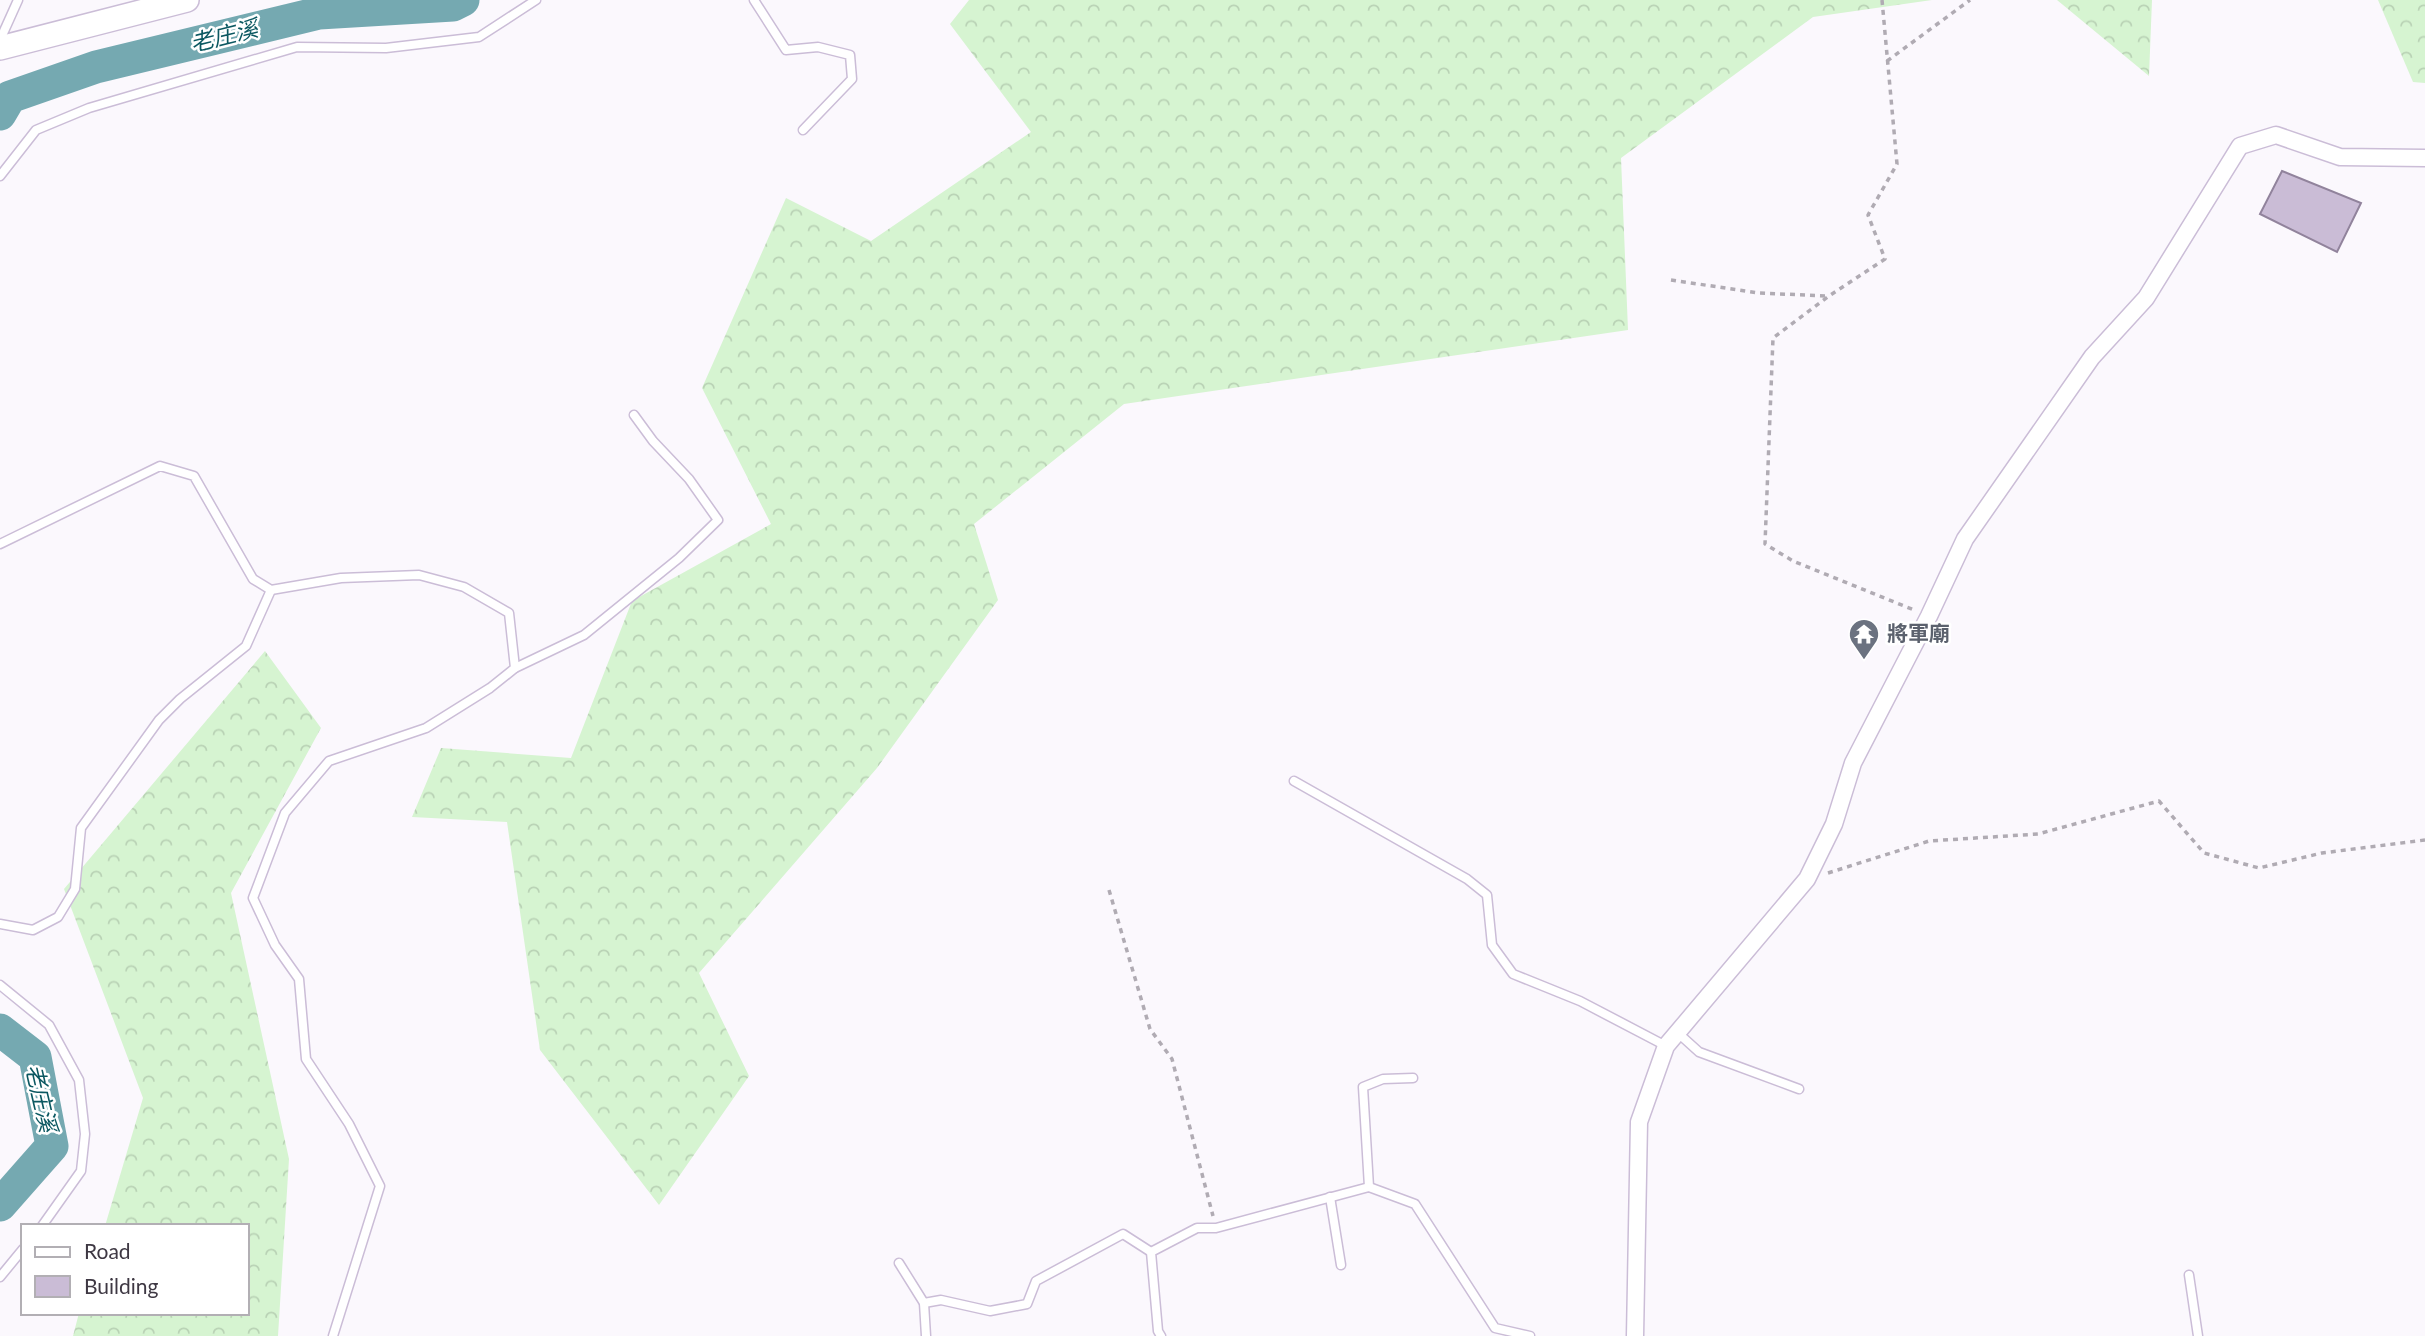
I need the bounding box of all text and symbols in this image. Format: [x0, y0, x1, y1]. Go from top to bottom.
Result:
water label: 老庄溪 [187, 12, 264, 57]
temple icon: 將軍廟 [1847, 617, 1881, 661]
place label: 將軍廟 [1887, 620, 1950, 645]
water label: 老庄溪 [21, 1061, 64, 1137]
legend [21, 1224, 248, 1315]
text: Road [84, 1238, 131, 1263]
text: Building [84, 1273, 159, 1298]

